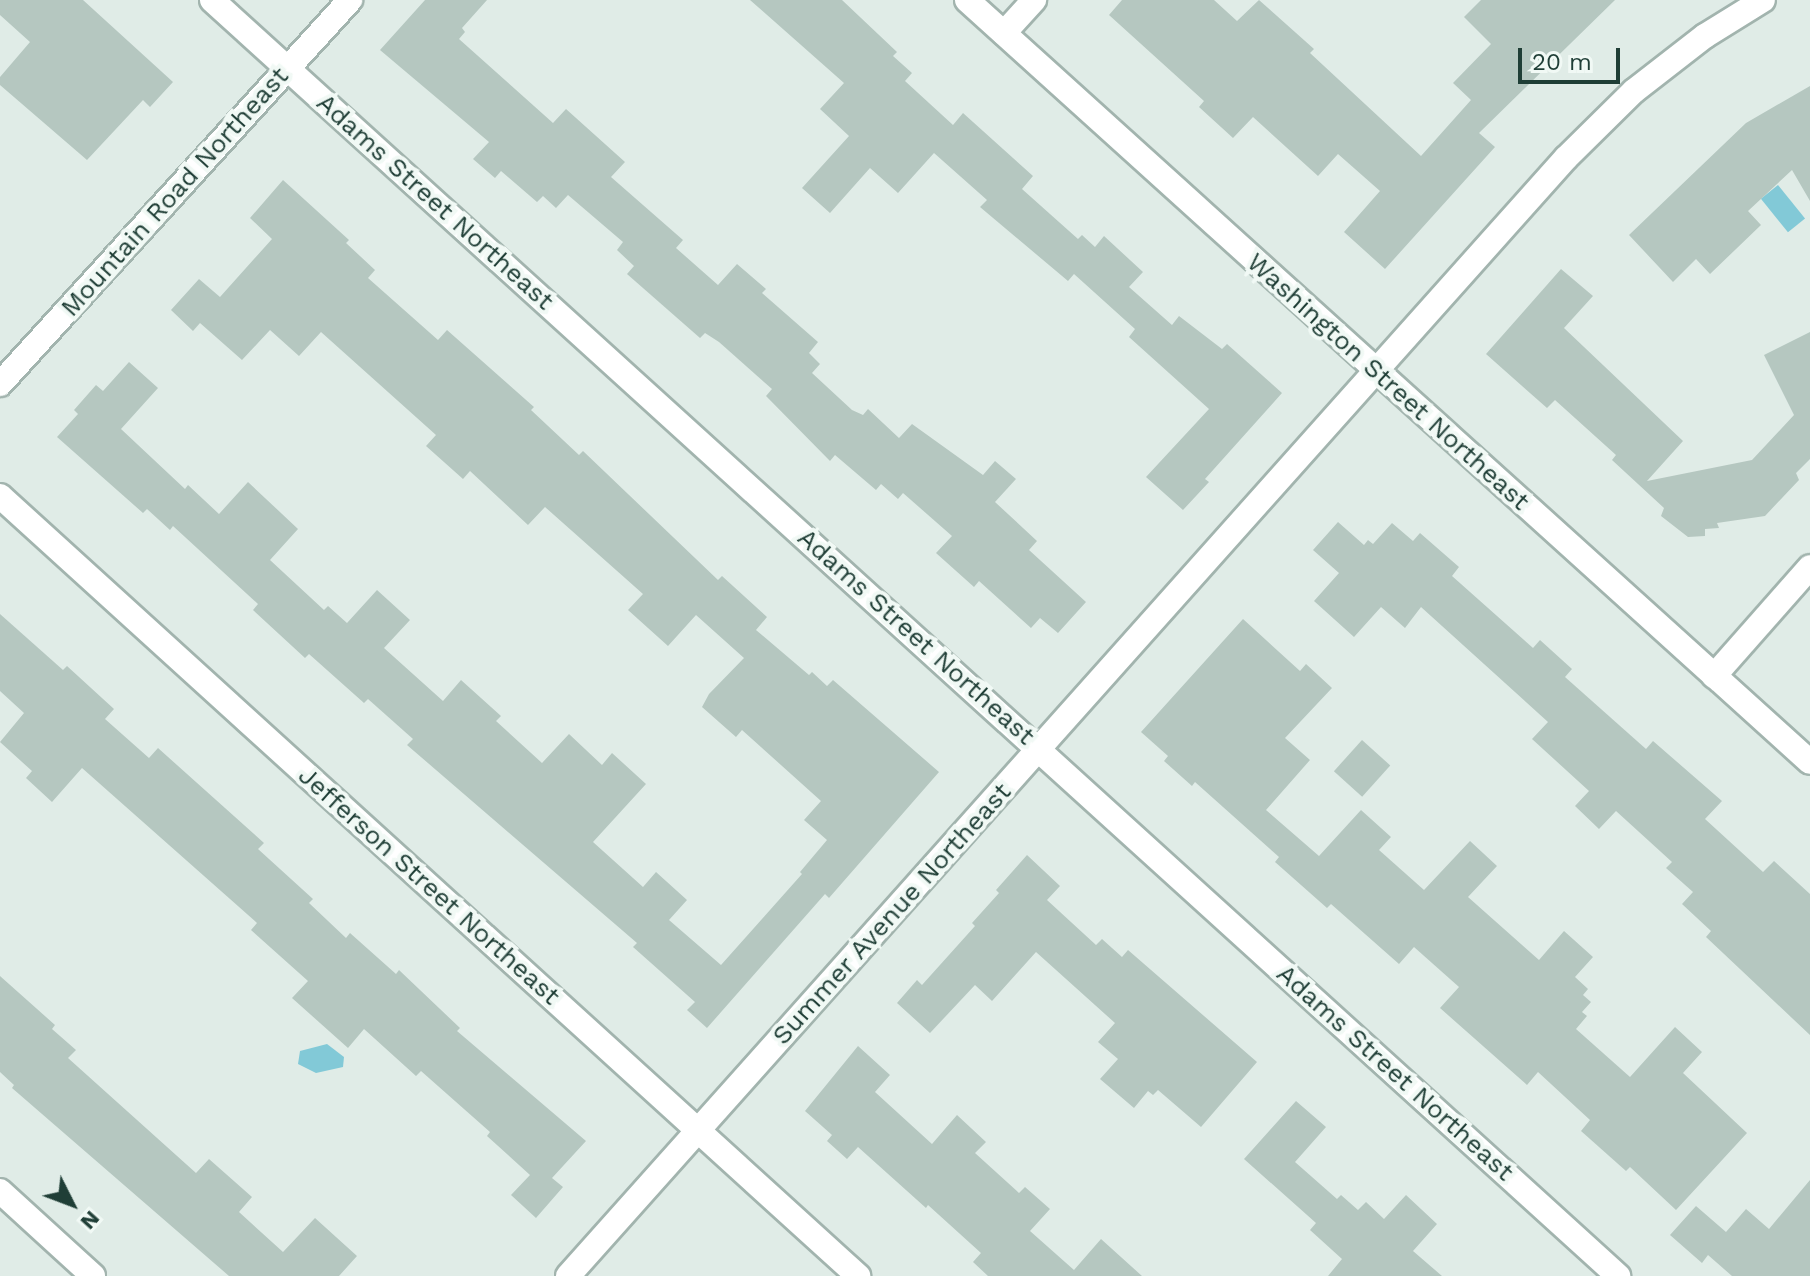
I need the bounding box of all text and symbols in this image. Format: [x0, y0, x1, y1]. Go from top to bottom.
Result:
scale bar [1522, 32, 1624, 82]
text: 20 m [1532, 48, 1592, 76]
street label: Mountain Road Northeast [55, 61, 295, 323]
street label: Adams Street Northeast [310, 87, 560, 317]
street label: Washington Street Northeast [1240, 247, 1536, 517]
street label: Adams Street Northeast [791, 522, 1041, 752]
street label: Jefferson Street Northeast [292, 760, 566, 1012]
street label: Summer Avenue Northeast [766, 776, 1018, 1052]
street label: Adams Street Northeast [1270, 958, 1520, 1188]
north arrow [32, 1164, 112, 1244]
text: N [75, 1206, 105, 1235]

